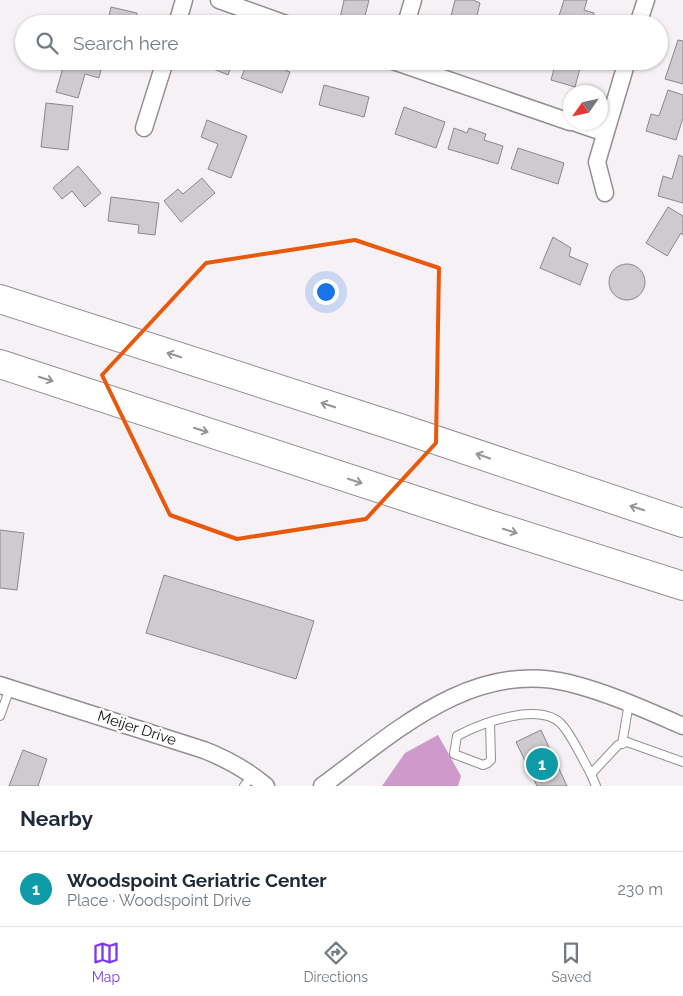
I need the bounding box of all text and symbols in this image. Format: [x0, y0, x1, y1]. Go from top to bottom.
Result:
search box [15, 15, 668, 70]
icon: search [33, 29, 61, 57]
text: Search here [73, 32, 179, 54]
north arrow [563, 85, 608, 130]
your location [313, 279, 339, 305]
one-way arrow [166, 350, 182, 359]
one-way arrow [38, 375, 54, 385]
one-way arrow [321, 400, 337, 409]
one-way arrow [192, 426, 208, 435]
one-way arrow [475, 451, 491, 460]
one-way arrow [347, 476, 363, 486]
one-way arrow [629, 502, 645, 512]
one-way arrow [501, 526, 517, 536]
street label: Meijer Drive [95, 707, 179, 749]
pin: 1 [526, 745, 558, 783]
text: Nearby [20, 806, 93, 831]
text: Woodspoint Geriatric Center [67, 869, 327, 891]
text: 1 [32, 880, 40, 899]
text: 230 m [618, 880, 663, 899]
text: Place · Woodspoint Drive [67, 891, 251, 910]
tab: Map [92, 939, 120, 985]
tab: Directions [303, 939, 368, 985]
tab: Saved [551, 939, 591, 985]

